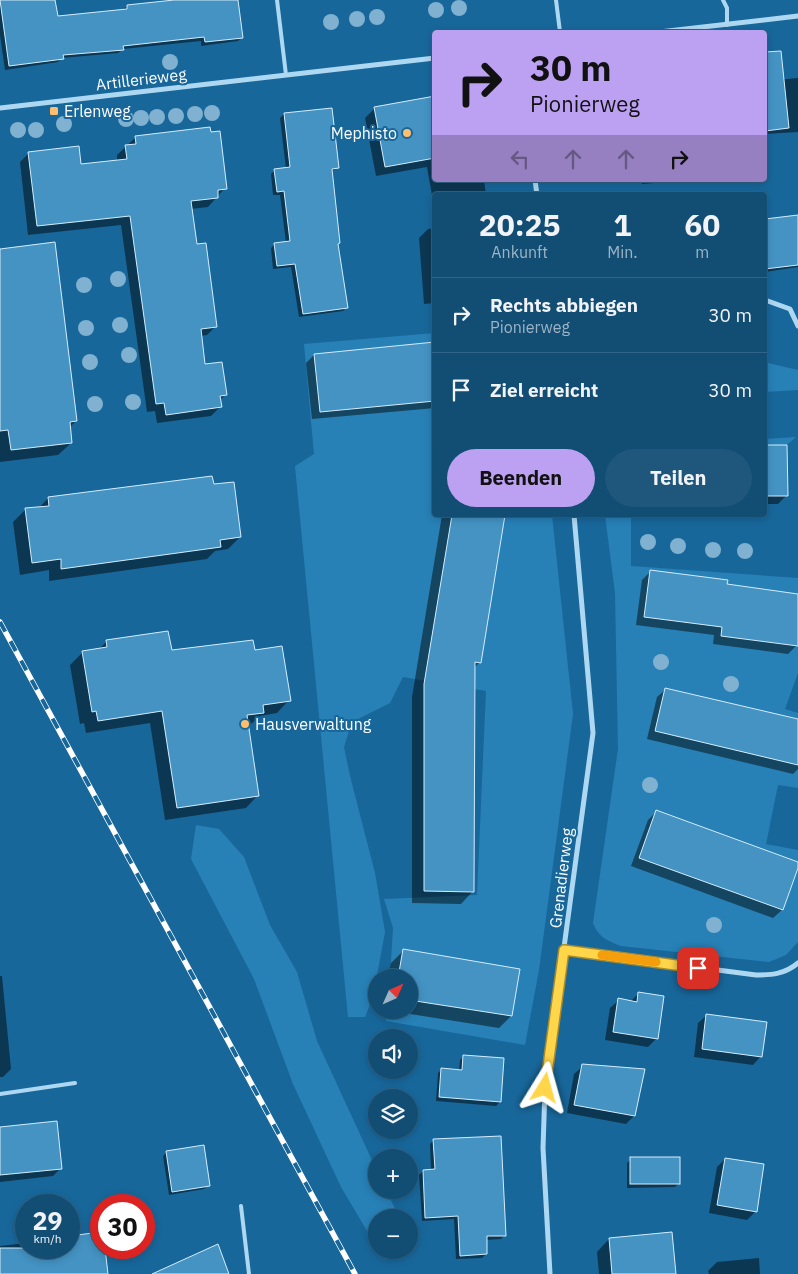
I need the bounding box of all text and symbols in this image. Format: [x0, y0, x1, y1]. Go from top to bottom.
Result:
text: 30 m [530, 45, 612, 91]
icon: right [447, 50, 512, 115]
street label: Artillerieweg [95, 63, 188, 94]
text: Pionierweg [530, 89, 640, 118]
place label: Erlenweg [64, 101, 131, 121]
marker: Erlenweg [48, 105, 60, 117]
place label: Mephisto [331, 123, 397, 143]
marker: Mephisto [401, 127, 413, 139]
icon: left [506, 145, 534, 173]
icon: ahead [559, 145, 587, 173]
icon: ahead [612, 145, 640, 173]
icon: right [665, 145, 693, 173]
text: 20:25 [479, 205, 561, 244]
text: 1 [613, 205, 631, 244]
text: 60 [684, 205, 720, 244]
text: Ankunft [491, 242, 548, 262]
text: Min. [607, 242, 638, 262]
text: m [695, 242, 709, 262]
text: Rechts abbiegen [490, 293, 638, 317]
icon: right [447, 301, 475, 329]
text: 30 m [708, 303, 752, 327]
text: Pionierweg [490, 317, 570, 337]
icon: arrive [447, 376, 475, 404]
text: Ziel erreicht [490, 378, 598, 402]
text: 30 m [708, 378, 752, 402]
button: Beenden [447, 449, 595, 507]
button: Teilen [605, 449, 752, 507]
place label: Hausverwaltung [255, 714, 372, 734]
marker: Hausverwaltung [239, 718, 251, 730]
street label: Grenadierweg [545, 826, 577, 929]
pin [677, 947, 719, 989]
icon: arrive [684, 954, 712, 982]
north arrow [368, 969, 418, 1019]
map controls [368, 969, 418, 1259]
button: sound [368, 1029, 418, 1079]
position arrow [518, 1061, 570, 1113]
button: layers [368, 1089, 418, 1139]
button: + [368, 1149, 418, 1199]
speed limit sign: 30 [90, 1194, 155, 1259]
text: 29 [32, 1204, 63, 1237]
button: − [368, 1209, 418, 1259]
text: km/h [33, 1231, 62, 1246]

